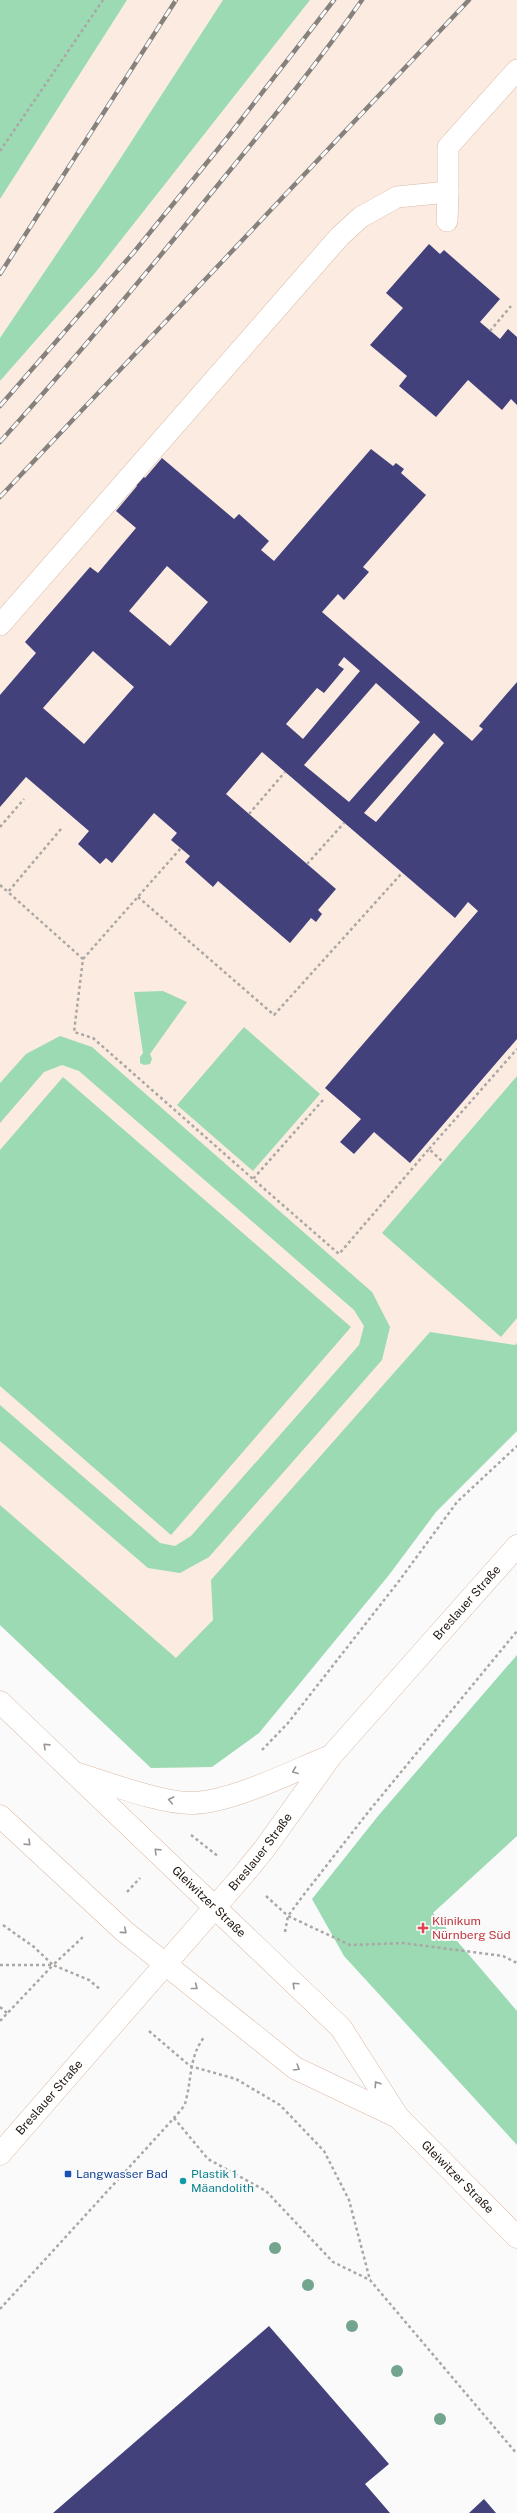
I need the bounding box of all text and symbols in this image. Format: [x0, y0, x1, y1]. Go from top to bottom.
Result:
street label: Breslauer Straße [430, 1562, 504, 1643]
one-way arrow [43, 1743, 51, 1751]
one-way arrow [291, 1766, 298, 1774]
one-way arrow [167, 1796, 174, 1804]
street label: Breslauer Straße [226, 1810, 295, 1893]
one-way arrow [23, 1839, 31, 1846]
one-way arrow [154, 1849, 161, 1856]
street label: Gleiwitzer Straße [169, 1863, 249, 1940]
place label: Klinikum Nürnberg Süd [432, 1914, 511, 1942]
marker: Klinikum Nürnberg Süd [417, 1922, 429, 1934]
one-way arrow [119, 1927, 127, 1934]
one-way arrow [191, 1982, 198, 1989]
one-way arrow [292, 1982, 300, 1989]
street label: Breslauer Straße [13, 2057, 86, 2138]
one-way arrow [293, 2064, 300, 2071]
one-way arrow [374, 2081, 382, 2088]
street label: Gleiwitzer Straße [419, 2138, 497, 2216]
place label: Langwasser Bad [76, 2167, 168, 2181]
place label: Plastik 1 Mäandolith [191, 2167, 254, 2195]
marker: Langwasser Bad [63, 2169, 73, 2179]
marker: Plastik 1 Mäandolith [178, 2176, 188, 2186]

